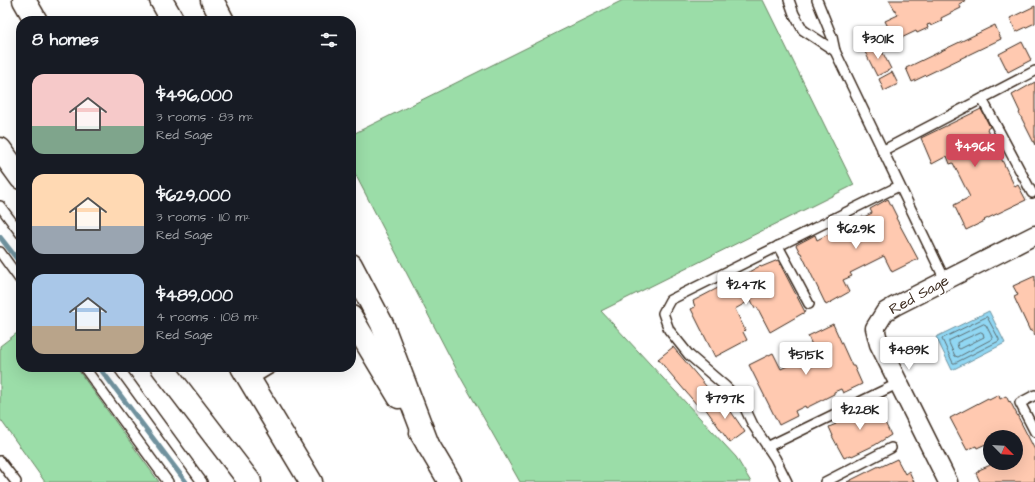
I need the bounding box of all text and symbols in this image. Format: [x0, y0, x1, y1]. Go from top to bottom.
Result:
pin: $301K [850, 26, 906, 60]
text: 8 homes [32, 28, 99, 52]
icon: filters [318, 29, 340, 51]
text: $301K [862, 30, 894, 48]
text: $496,000 [156, 84, 233, 108]
icon: home [64, 90, 112, 138]
text: 3 rooms · 83 m² [156, 108, 254, 126]
text: Red Sage [156, 126, 213, 144]
pin: $496K [947, 134, 1003, 168]
text: $496K [955, 138, 995, 156]
text: $629,000 [156, 184, 231, 208]
icon: home [64, 190, 112, 238]
text: 3 rooms · 110 m² [156, 208, 250, 226]
pin: $629K [828, 216, 884, 250]
text: $629K [837, 220, 875, 238]
text: Red Sage [156, 226, 213, 244]
street label: Red Sage [885, 270, 953, 321]
pin: $247K [718, 272, 774, 306]
text: $247K [726, 276, 766, 294]
text: $489,000 [156, 284, 233, 308]
icon: home [64, 290, 112, 338]
text: 4 rooms · 108 m² [156, 308, 259, 326]
text: Red Sage [156, 326, 213, 344]
pin: $489K [881, 337, 937, 371]
text: $489K [889, 341, 929, 359]
pin: $515K [778, 342, 834, 376]
text: $515K [788, 346, 824, 364]
pin: $797K [697, 386, 753, 420]
text: $797K [706, 390, 744, 408]
pin: $228K [832, 397, 888, 431]
text: $228K [841, 401, 879, 419]
north arrow [983, 430, 1023, 470]
map controls [983, 430, 1023, 470]

